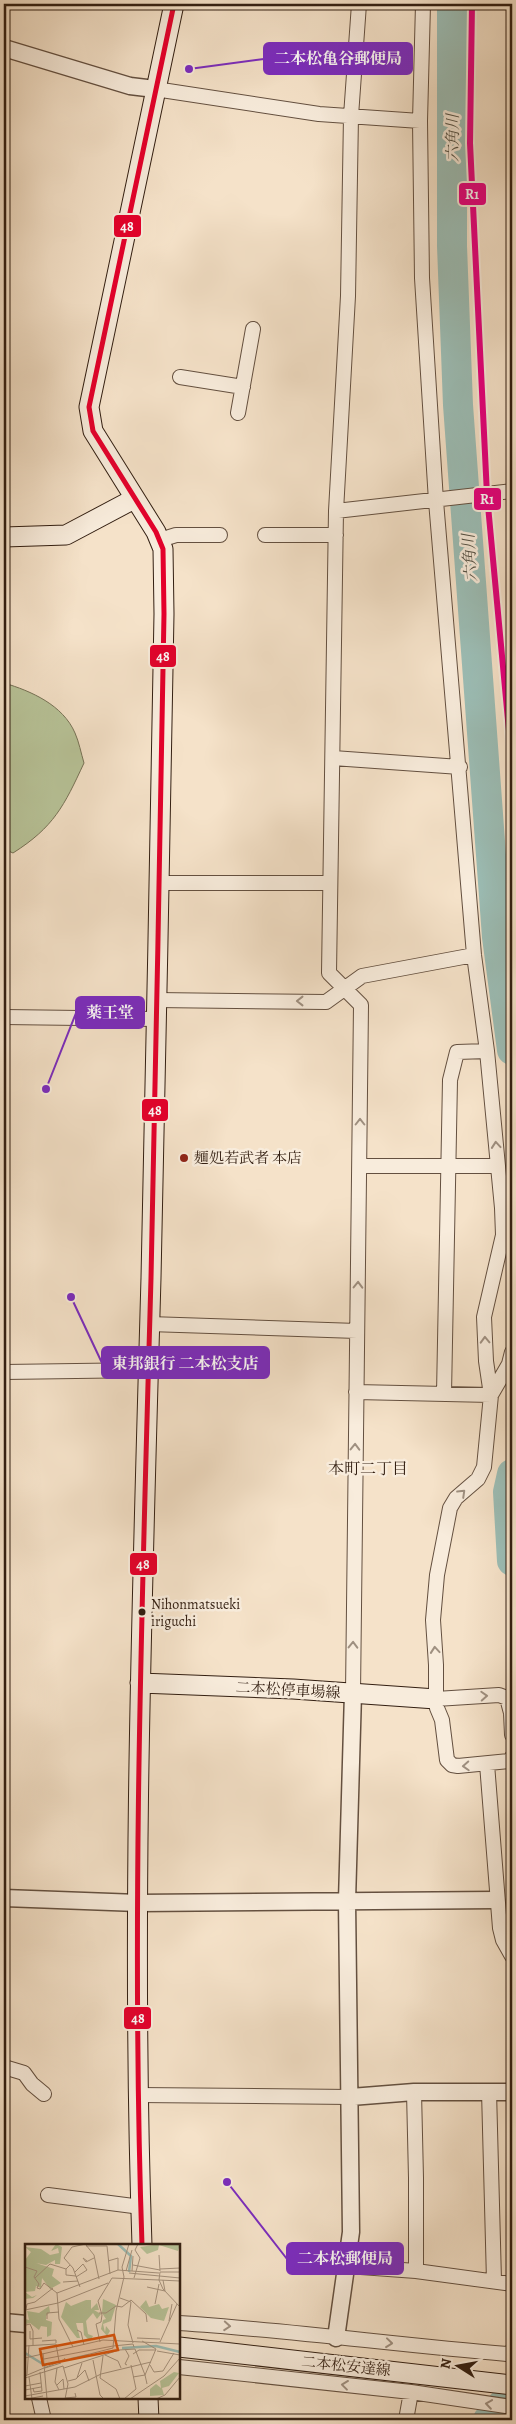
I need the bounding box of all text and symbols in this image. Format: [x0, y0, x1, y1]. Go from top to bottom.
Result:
callout: 二本松亀谷郵便局 [264, 43, 412, 74]
text: 二本松亀谷郵便局 [274, 48, 402, 70]
water label: 六角川 [442, 112, 464, 162]
line badge: R1 [458, 182, 487, 206]
text: R1 [465, 185, 479, 204]
line badge: 48 [113, 214, 142, 238]
text: 48 [120, 217, 134, 236]
line badge: R1 [473, 487, 502, 511]
text: R1 [480, 490, 494, 509]
water label: 六角川 [457, 531, 483, 583]
line badge: 48 [149, 644, 177, 668]
text: 48 [156, 647, 170, 666]
one-way arrow [296, 996, 304, 1007]
callout: 薬王堂 [76, 997, 144, 1028]
text: 薬王堂 [86, 1002, 134, 1024]
line badge: 48 [141, 1098, 169, 1122]
text: 48 [148, 1101, 162, 1120]
one-way arrow [355, 1118, 365, 1126]
one-way arrow [490, 1141, 501, 1149]
place label: 麺処若武者 本店 [194, 1148, 302, 1168]
marker: 麺処若武者 本店 [178, 1152, 190, 1164]
one-way arrow [353, 1280, 363, 1288]
one-way arrow [480, 1336, 490, 1344]
callout: 東邦銀行 二本松支店 [102, 1347, 269, 1378]
text: 東邦銀行 二本松支店 [112, 1353, 258, 1375]
one-way arrow [350, 1443, 361, 1451]
district label: 本町二丁目 [328, 1458, 408, 1480]
one-way arrow [456, 1490, 465, 1499]
line badge: 48 [129, 1552, 158, 1576]
text: 48 [136, 1555, 150, 1574]
place label: Nihonmatsueki iriguchi [151, 1595, 240, 1631]
marker: Nihonmatsueki iriguchi [137, 1607, 147, 1617]
one-way arrow [348, 1640, 358, 1648]
one-way arrow [430, 1646, 441, 1654]
street label: 二本松停車場線 [235, 1677, 341, 1703]
one-way arrow [481, 1690, 489, 1701]
one-way arrow [462, 1760, 470, 1771]
line badge: 48 [123, 2006, 152, 2030]
text: 48 [131, 2009, 145, 2028]
callout: 二本松郵便局 [287, 2243, 403, 2274]
inset map [25, 2244, 180, 2399]
text: 二本松郵便局 [297, 2248, 393, 2270]
one-way arrow [224, 2320, 232, 2331]
one-way arrow [385, 2337, 393, 2348]
north arrow [434, 2342, 484, 2392]
street label: 二本松安達線 [300, 2351, 392, 2381]
text: N [435, 2357, 456, 2370]
one-way arrow [341, 2380, 349, 2391]
one-way arrow [485, 2399, 493, 2410]

